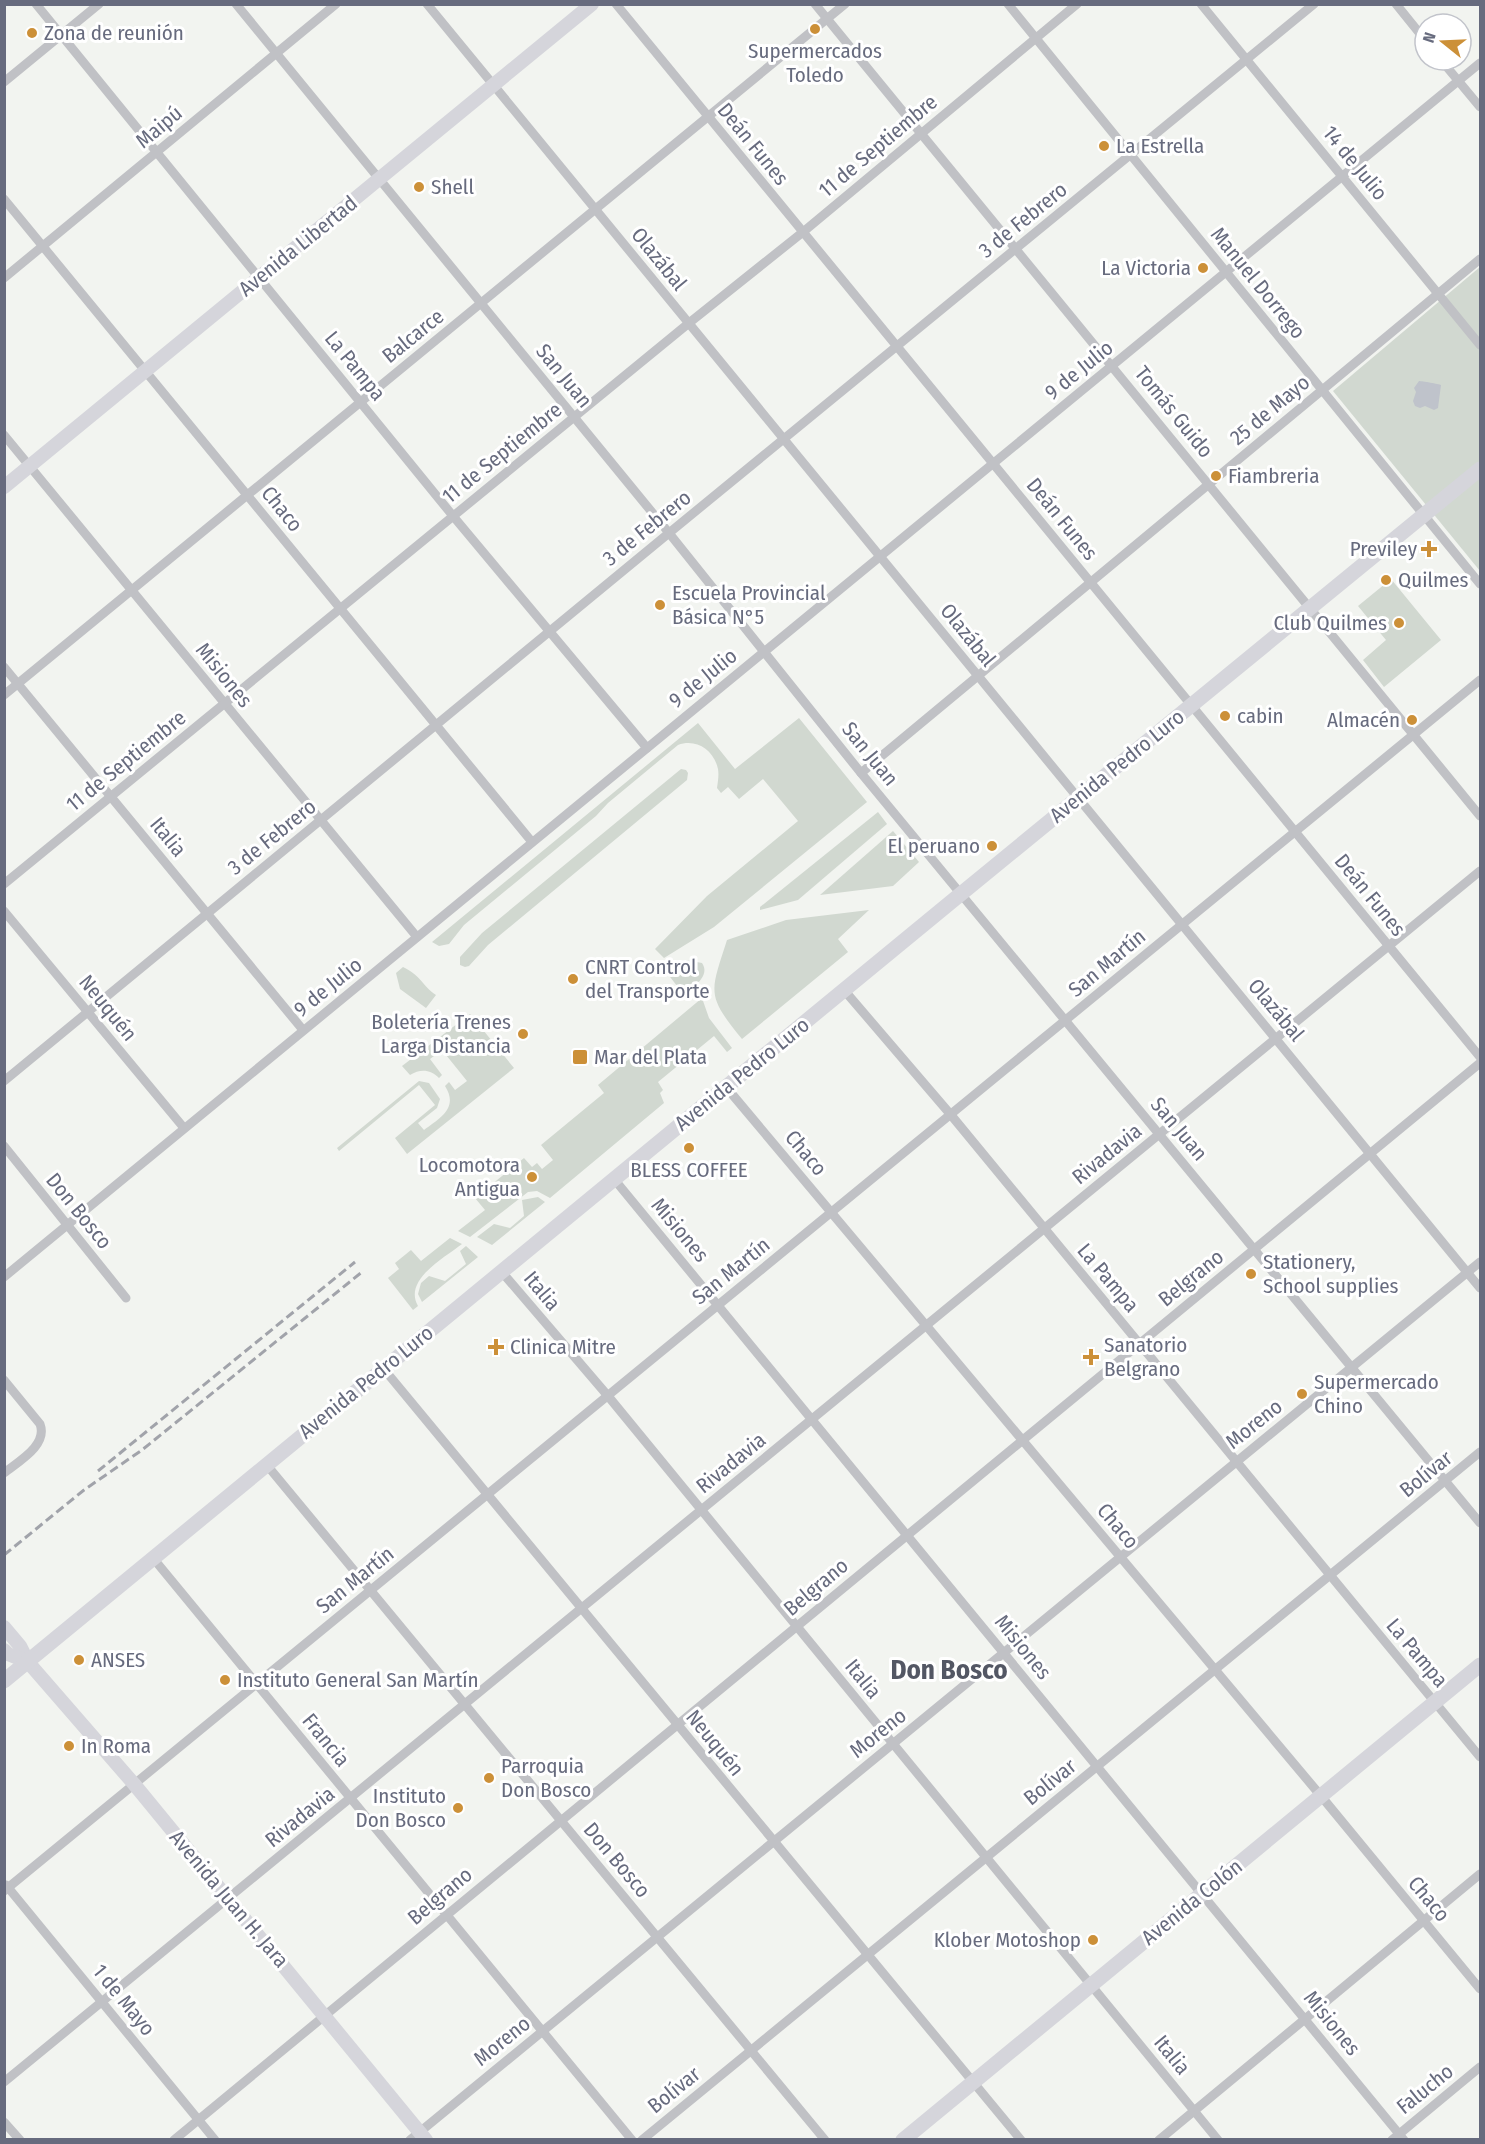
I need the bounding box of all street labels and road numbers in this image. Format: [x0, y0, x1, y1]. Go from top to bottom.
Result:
street label: 11 de Septiembre [814, 89, 942, 203]
street label: Deán Funes [712, 98, 794, 190]
street label: Maipú [130, 100, 188, 154]
street label: 14 de Julio [1317, 120, 1393, 206]
street label: 3 de Febrero [974, 177, 1072, 263]
street label: Avenida Libertad [233, 190, 363, 302]
street label: Olazábal [626, 222, 693, 296]
street label: Manuel Dorrego [1205, 222, 1311, 344]
street label: Balcarce [377, 303, 449, 369]
street label: La Pampa [319, 326, 391, 406]
street label: 9 de Julio [1040, 335, 1118, 405]
street label: San Juan [530, 339, 598, 413]
street label: Tomás Guido [1129, 361, 1219, 463]
street label: 25 de Mayo [1225, 369, 1315, 451]
street label: 11 de Septiembre [437, 397, 567, 509]
street label: Deán Funes [1021, 473, 1103, 565]
street label: Chaco [256, 481, 308, 537]
street label: 3 de Febrero [598, 485, 696, 571]
street label: Olazábal [935, 598, 1002, 672]
street label: Misiones [190, 637, 258, 713]
street label: 9 de Julio [664, 643, 742, 713]
street label: Avenida Pedro Luro [1044, 704, 1190, 828]
street label: 11 de Septiembre [61, 705, 191, 817]
street label: San Juan [836, 717, 904, 791]
street label: 3 de Febrero [223, 794, 321, 880]
street label: Italia [144, 812, 192, 862]
street label: Deán Funes [1329, 849, 1411, 941]
street label: San Martín [1063, 923, 1151, 1003]
street label: 9 de Julio [289, 952, 367, 1022]
street label: Neuquén [73, 970, 143, 1046]
street label: Olazábal [1242, 973, 1310, 1047]
street label: Avenida Pedro Luro [669, 1012, 815, 1136]
street label: San Juan [1145, 1092, 1213, 1166]
street label: Rivadavia [1067, 1118, 1147, 1190]
street label: Chaco [780, 1125, 832, 1181]
street label: Don Bosco [40, 1168, 118, 1254]
street label: Misiones [646, 1193, 714, 1267]
street label: San Martín [687, 1232, 775, 1310]
street label: La Pampa [1072, 1238, 1144, 1318]
street label: Belgrano [1153, 1244, 1229, 1312]
street label: Italia [518, 1266, 566, 1316]
street label: Avenida Pedro Luro [293, 1320, 439, 1444]
street label: Moreno [1220, 1393, 1288, 1455]
street label: Rivadavia [691, 1427, 771, 1499]
street label: Bolívar [1394, 1445, 1458, 1503]
street label: Chaco [1092, 1498, 1144, 1554]
street label: San Martín [311, 1541, 399, 1619]
street label: Belgrano [778, 1552, 854, 1622]
street label: Misiones [989, 1609, 1057, 1685]
street label: La Pampa [1381, 1613, 1453, 1693]
street label: Italia [839, 1654, 887, 1704]
street label: Moreno [844, 1702, 912, 1764]
street label: Neuquén [680, 1705, 750, 1781]
street label: Francia [297, 1708, 355, 1772]
street label: Bolívar [1018, 1753, 1082, 1811]
street label: Rivadavia [260, 1781, 340, 1853]
street label: Don Bosco [578, 1817, 656, 1903]
street label: Avenida Juan H. Jara [164, 1825, 294, 1973]
street label: Avenida Colón [1136, 1853, 1248, 1951]
street label: Belgrano [402, 1861, 478, 1931]
street label: Chaco [1403, 1871, 1455, 1927]
street label: 1 de Mayo [87, 1959, 161, 2041]
street label: Misiones [1298, 1985, 1366, 2061]
street label: Moreno [468, 2010, 536, 2072]
street label: Italia [1148, 2030, 1196, 2080]
street label: Falucho [1391, 2058, 1459, 2120]
street label: Bolívar [642, 2061, 706, 2119]

